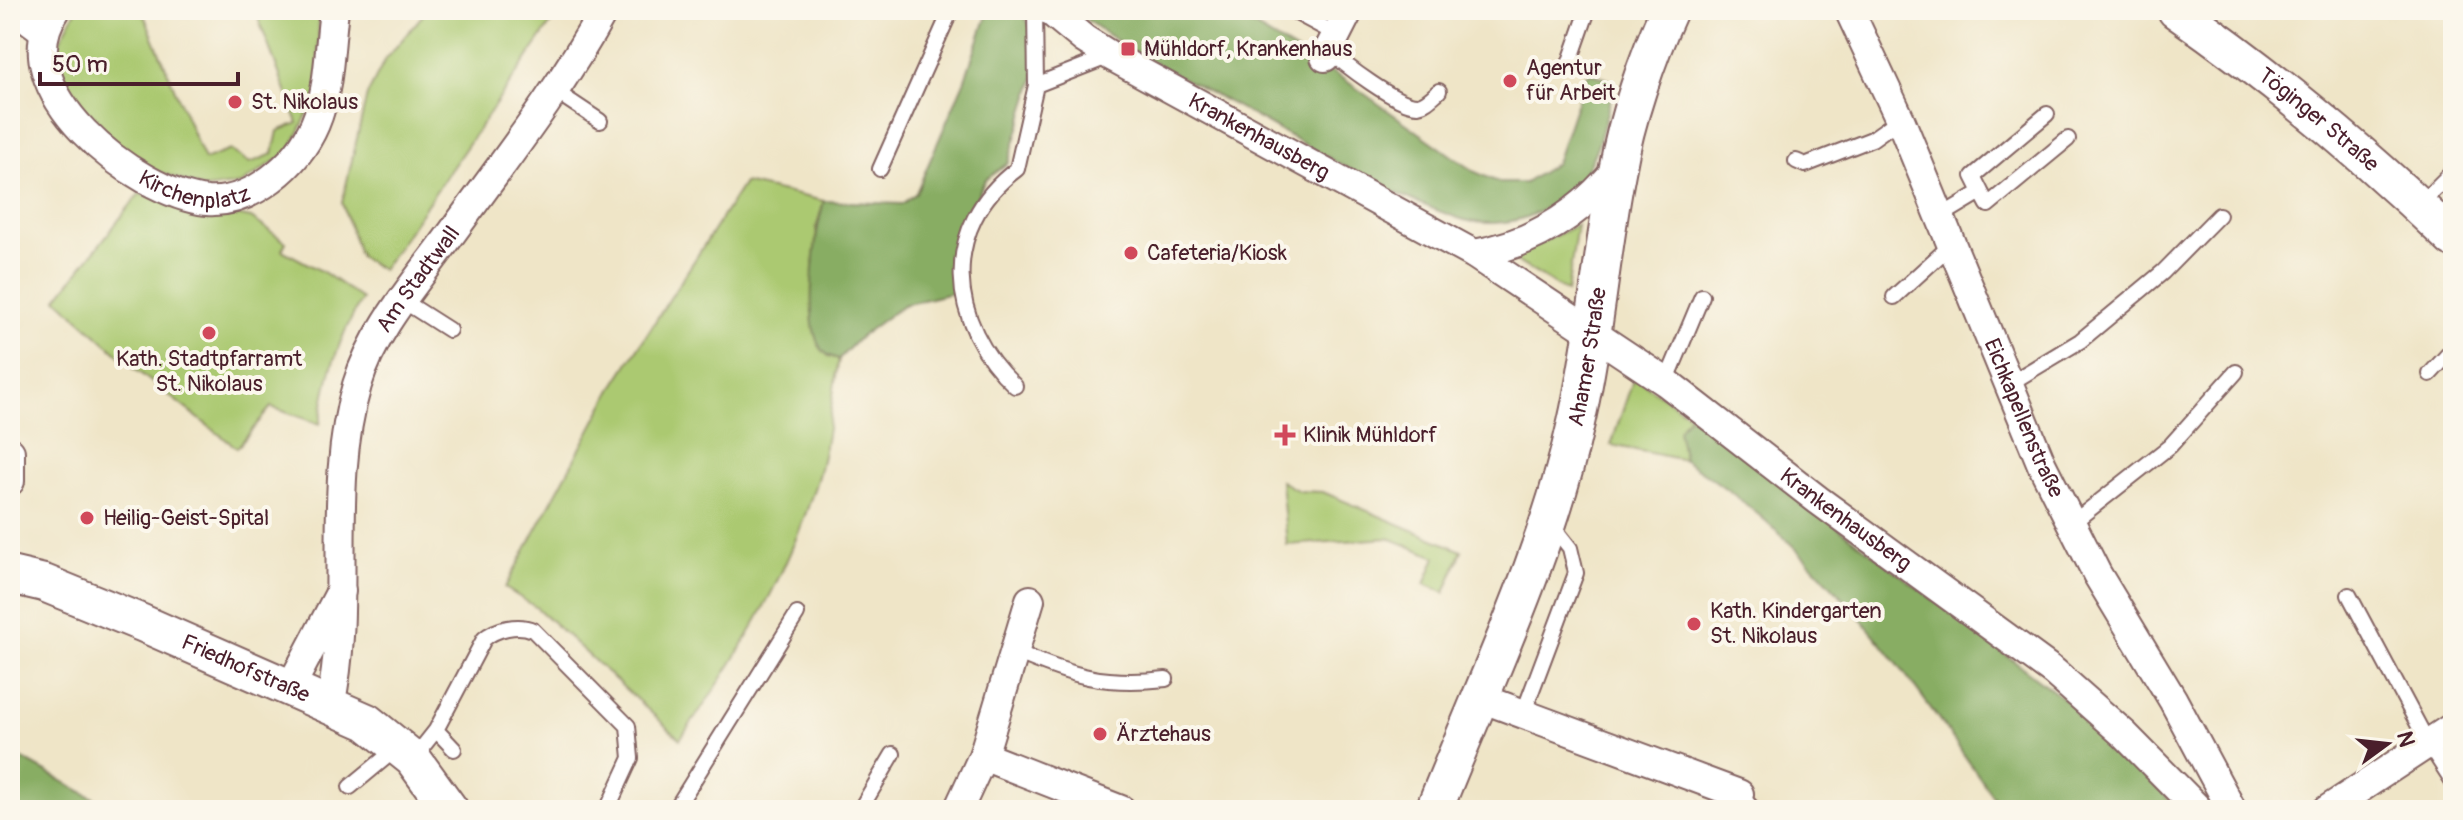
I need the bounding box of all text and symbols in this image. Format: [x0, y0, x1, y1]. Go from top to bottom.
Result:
place label: Mühldorf, Krankenhaus [1144, 35, 1352, 63]
scale bar [40, 36, 238, 86]
marker: Mühldorf, Krankenhaus [1119, 40, 1137, 58]
text: 50 m [52, 50, 108, 79]
place label: Agentur für Arbeit [1526, 54, 1616, 107]
street label: Töginger Straße [2253, 61, 2385, 178]
marker: Agentur für Arbeit [1501, 72, 1519, 90]
street label: Krankenhausberg [1183, 87, 1335, 187]
place label: St. Nikolaus [251, 88, 358, 116]
marker: St. Nikolaus [226, 93, 244, 111]
street label: Kirchenplatz [134, 164, 254, 215]
street label: Am Stadtwall [370, 220, 466, 338]
place label: Cafeteria/Kiosk [1147, 239, 1287, 267]
marker: Cafeteria/Kiosk [1122, 244, 1140, 262]
street label: Ahamer Straße [1562, 285, 1613, 429]
marker: Kath. Stadtpfarramt St. Nikolaus [200, 324, 218, 342]
street label: Eichkapellenstraße [1978, 334, 2070, 502]
place label: Kath. Stadtpfarramt St. Nikolaus [116, 345, 302, 398]
place label: Klinik Mühldorf [1303, 421, 1437, 449]
marker: Klinik Mühldorf [1274, 424, 1296, 446]
street label: Krankenhausberg [1774, 462, 1917, 578]
place label: Heilig-Geist-Spital [103, 504, 269, 532]
marker: Heilig-Geist-Spital [78, 509, 96, 527]
place label: Kath. Kindergarten St. Nikolaus [1710, 597, 1882, 650]
marker: Kath. Kindergarten St. Nikolaus [1685, 615, 1703, 633]
street label: Friedhofstraße [177, 628, 314, 709]
north arrow [2347, 704, 2427, 784]
place label: Ärztehaus [1116, 720, 1211, 748]
marker: Ärztehaus [1091, 725, 1109, 743]
text: N [2390, 728, 2421, 750]

